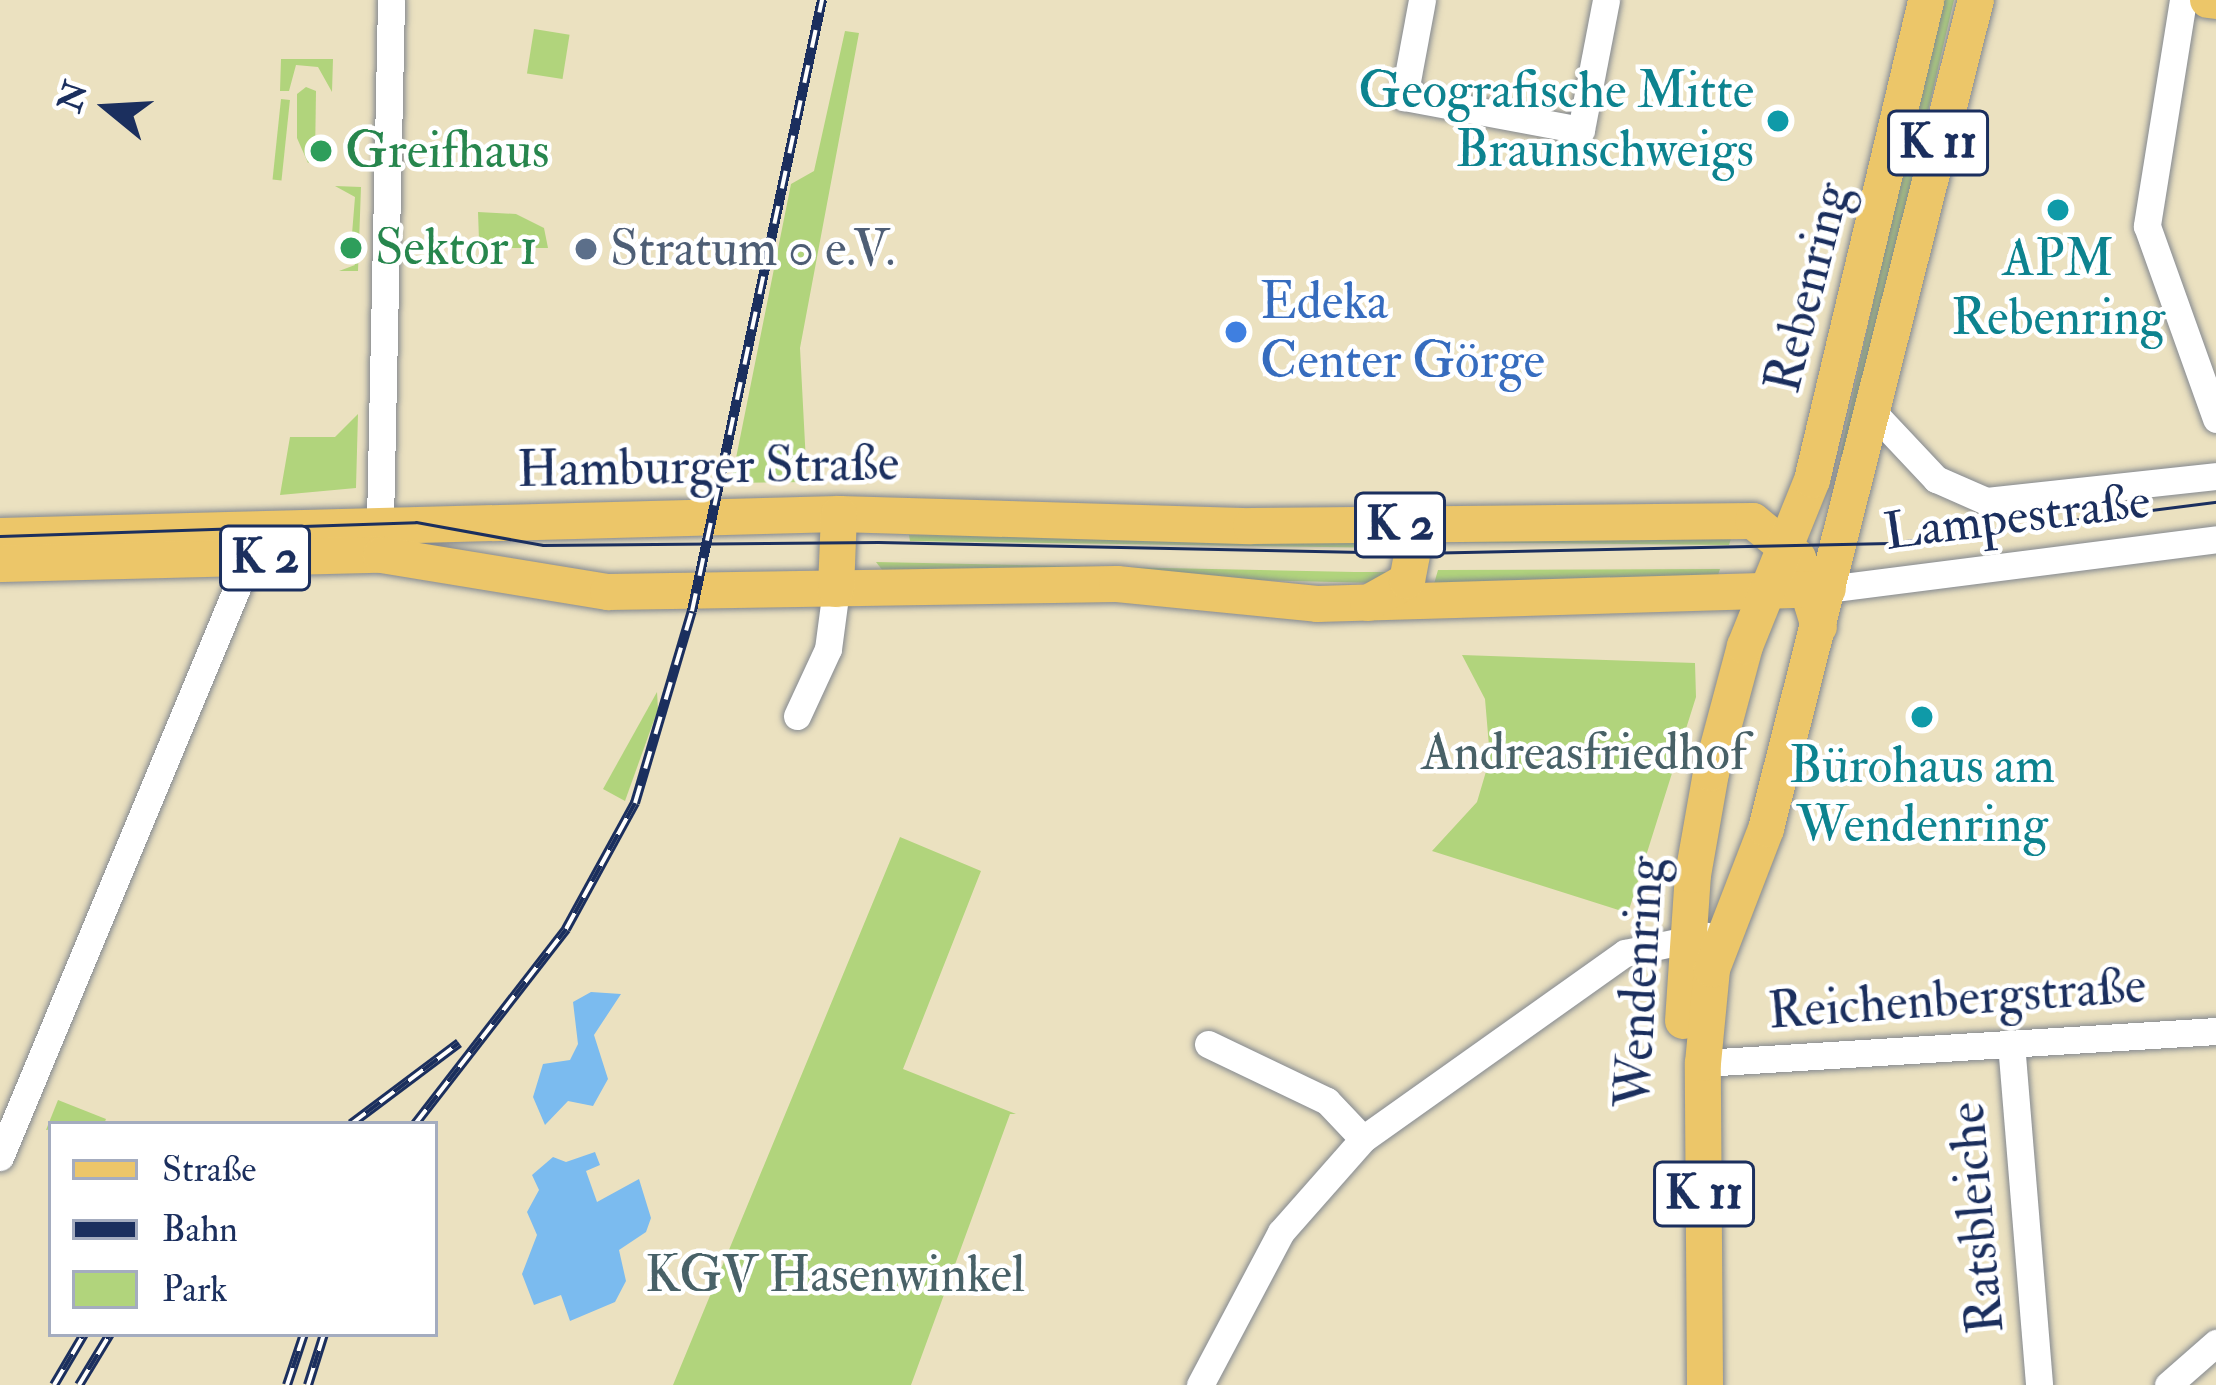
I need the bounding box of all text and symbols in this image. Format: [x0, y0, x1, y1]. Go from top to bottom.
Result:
north arrow [48, 48, 168, 168]
place label: Geografische Mitte Braunschweigs [1358, 61, 1754, 181]
text: N [49, 76, 97, 117]
road number: K 11 [1887, 101, 1989, 185]
marker: Geografische Mitte Braunschweigs [1765, 108, 1791, 134]
place label: Greifhaus [345, 120, 550, 182]
marker: Greifhaus [308, 138, 334, 164]
street label: Rebenring [1752, 177, 1864, 399]
marker: APM Rebenring [2045, 197, 2071, 223]
place label: Sektor 1 [375, 217, 537, 279]
place label: Stratum 0 e.V. [610, 218, 895, 280]
place label: APM Rebenring [1951, 229, 2165, 349]
marker: Sektor 1 [338, 235, 364, 261]
marker: Stratum 0 e.V. [573, 236, 599, 262]
place label: Edeka Center Görge [1260, 272, 1545, 392]
marker: Edeka Center Görge [1223, 319, 1249, 345]
street label: Hamburger Straße [517, 433, 899, 501]
street label: Lampestraße [1881, 470, 2153, 564]
road number: K 2 [1352, 483, 1448, 567]
road number: K 2 [217, 516, 313, 600]
marker: Bürohaus am Wendenring [1909, 704, 1935, 730]
park label: Andreasfriedhof [1421, 722, 1747, 784]
place label: Bürohaus am Wendenring [1789, 736, 2055, 856]
street label: Wendenring [1603, 855, 1677, 1109]
street label: Reichenbergstraße [1766, 955, 2148, 1043]
street label: Ratsbleiche [1936, 1100, 2018, 1336]
legend [48, 1121, 438, 1337]
text: Straße [162, 1147, 256, 1192]
road number: K 11 [1653, 1152, 1755, 1236]
text: Bahn [162, 1207, 238, 1252]
park label: KGV Hasenwinkel [645, 1244, 1025, 1306]
text: Park [162, 1267, 228, 1312]

